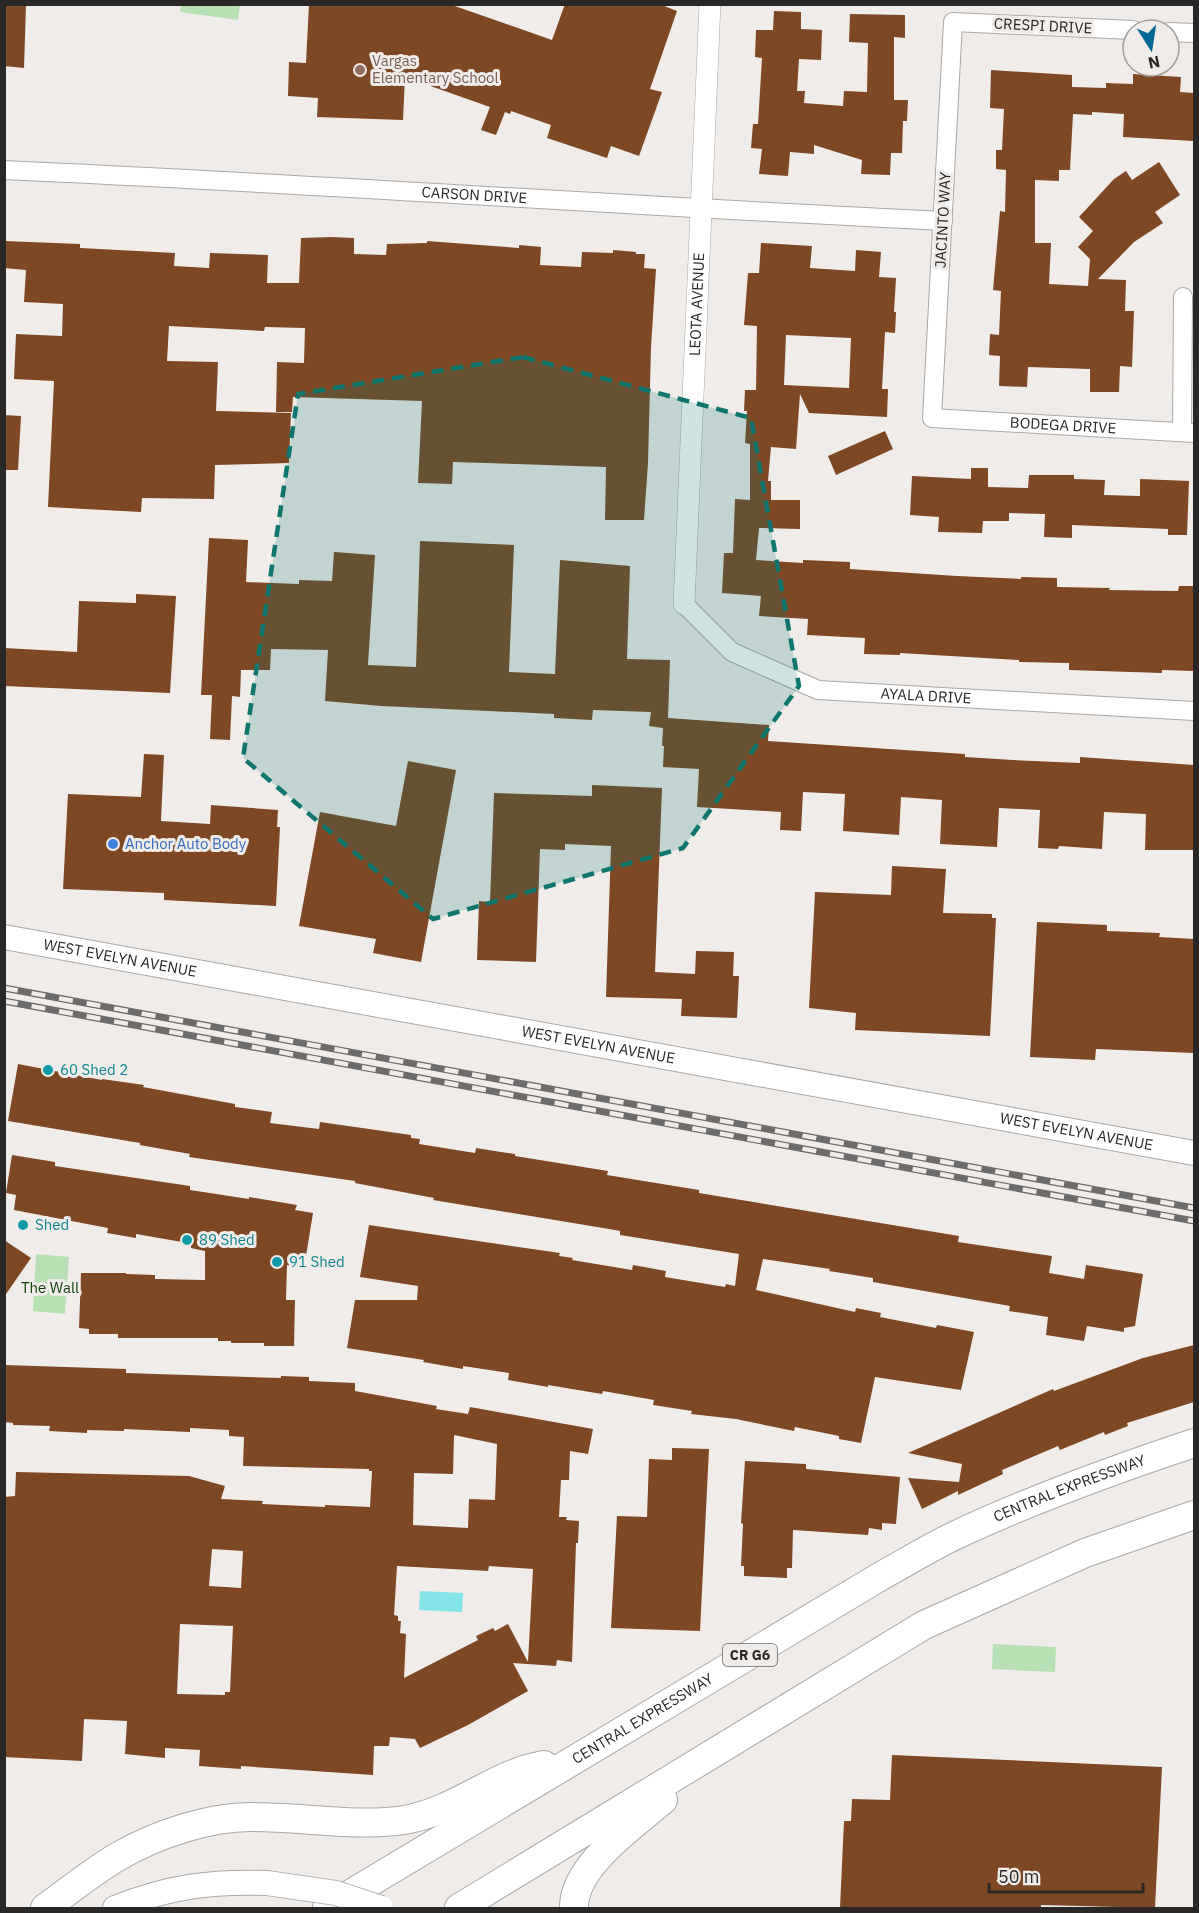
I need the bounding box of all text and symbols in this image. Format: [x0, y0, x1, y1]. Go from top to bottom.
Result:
street label: CRESPI DRIVE [993, 13, 1093, 38]
north arrow [1121, 18, 1181, 78]
place label: Vargas Elementary School [372, 51, 499, 87]
text: N [1146, 52, 1162, 74]
marker: Vargas Elementary School [353, 63, 367, 77]
street label: JACINTO WAY [930, 171, 955, 269]
street label: CARSON DRIVE [421, 182, 528, 207]
street label: LEOTA AVENUE [685, 252, 708, 357]
street label: BODEGA DRIVE [1009, 412, 1117, 438]
street label: AYALA DRIVE [880, 684, 972, 708]
place label: Anchor Auto Body [125, 834, 247, 853]
marker: Anchor Auto Body [106, 837, 120, 851]
street label: WEST EVELYN AVENUE [42, 934, 198, 981]
street label: WEST EVELYN AVENUE [520, 1021, 676, 1068]
place label: 60 Shed 2 [60, 1060, 128, 1079]
marker: 60 Shed 2 [41, 1063, 55, 1077]
street label: WEST EVELYN AVENUE [999, 1108, 1155, 1154]
place label: Shed [35, 1215, 69, 1234]
marker: Shed [16, 1218, 30, 1232]
place label: 89 Shed [199, 1230, 255, 1249]
marker: 89 Shed [180, 1233, 194, 1247]
place label: 91 Shed [289, 1252, 345, 1271]
marker: 91 Shed [270, 1255, 284, 1269]
park label: The Wall [21, 1278, 79, 1297]
street label: CENTRAL EXPRESSWAY [990, 1450, 1148, 1526]
road number: CR G6 [723, 1644, 777, 1666]
street label: CENTRAL EXPRESSWAY [568, 1669, 717, 1768]
scale bar [989, 1856, 1144, 1894]
text: 50 m [998, 1865, 1040, 1888]

